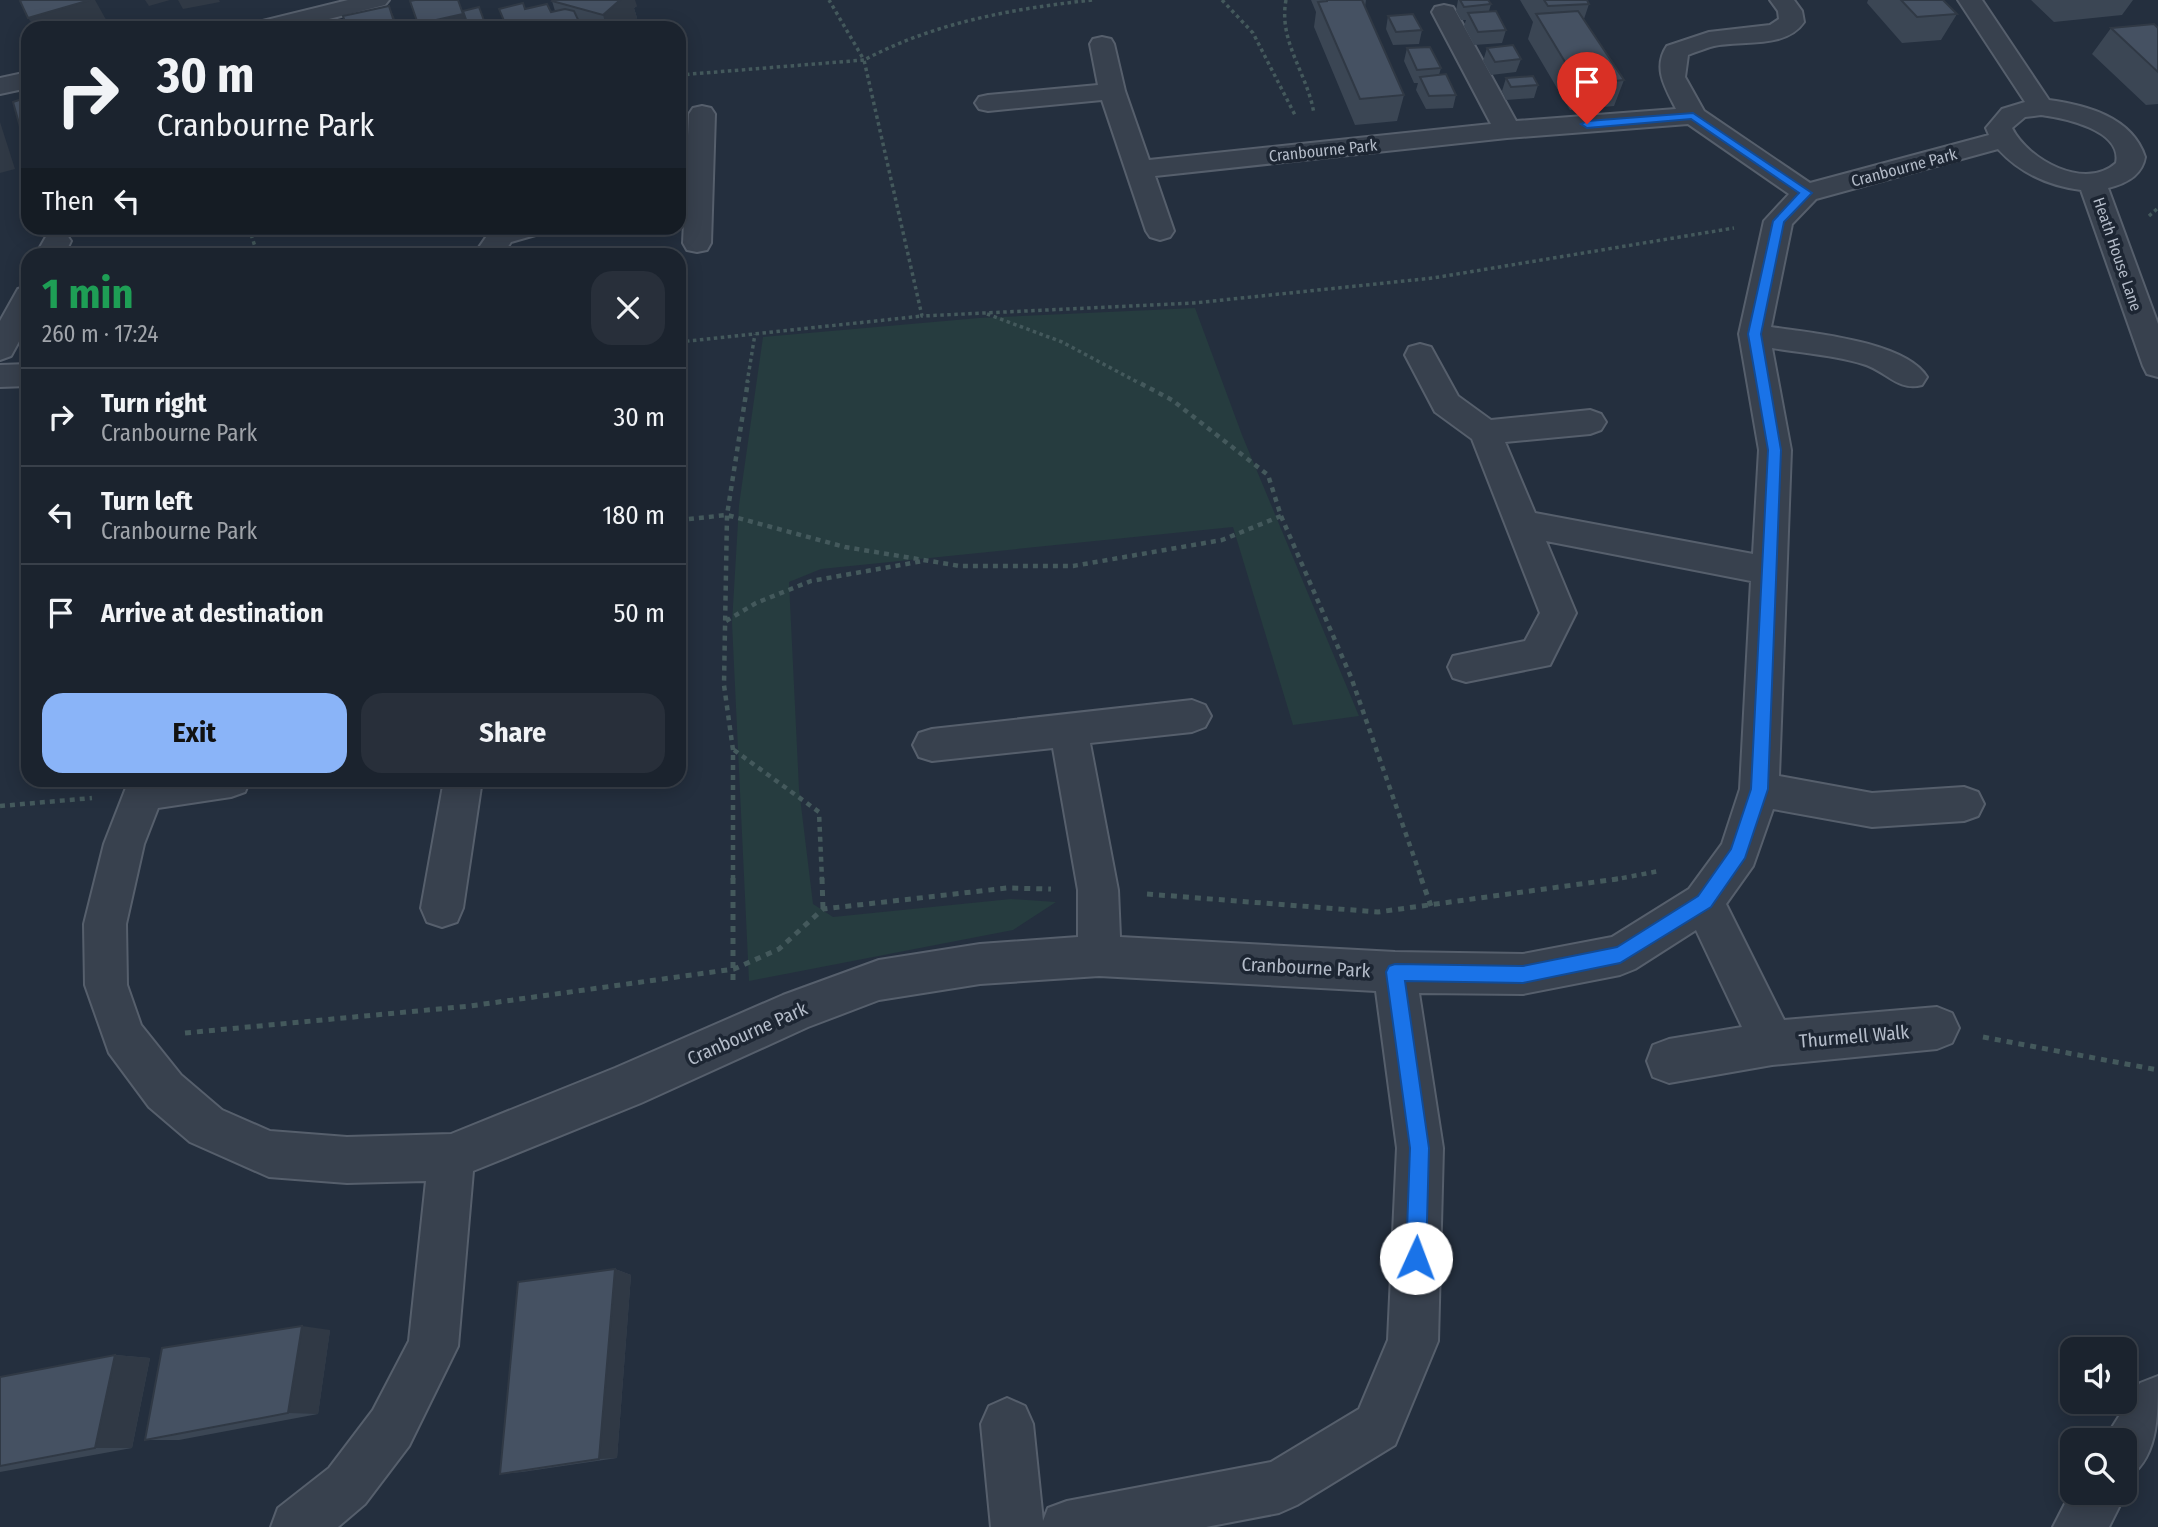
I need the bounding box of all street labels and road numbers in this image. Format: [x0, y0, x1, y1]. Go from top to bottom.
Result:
street label: Cranbourne Park [1268, 135, 1379, 166]
street label: Cranbourne Park [1849, 144, 1960, 191]
street label: Heath House Lane [2089, 195, 2146, 314]
street label: Cranbourne Park [1241, 953, 1371, 982]
street label: Cranbourne Park [684, 997, 811, 1070]
street label: Thurmell Walk [1798, 1020, 1910, 1053]

